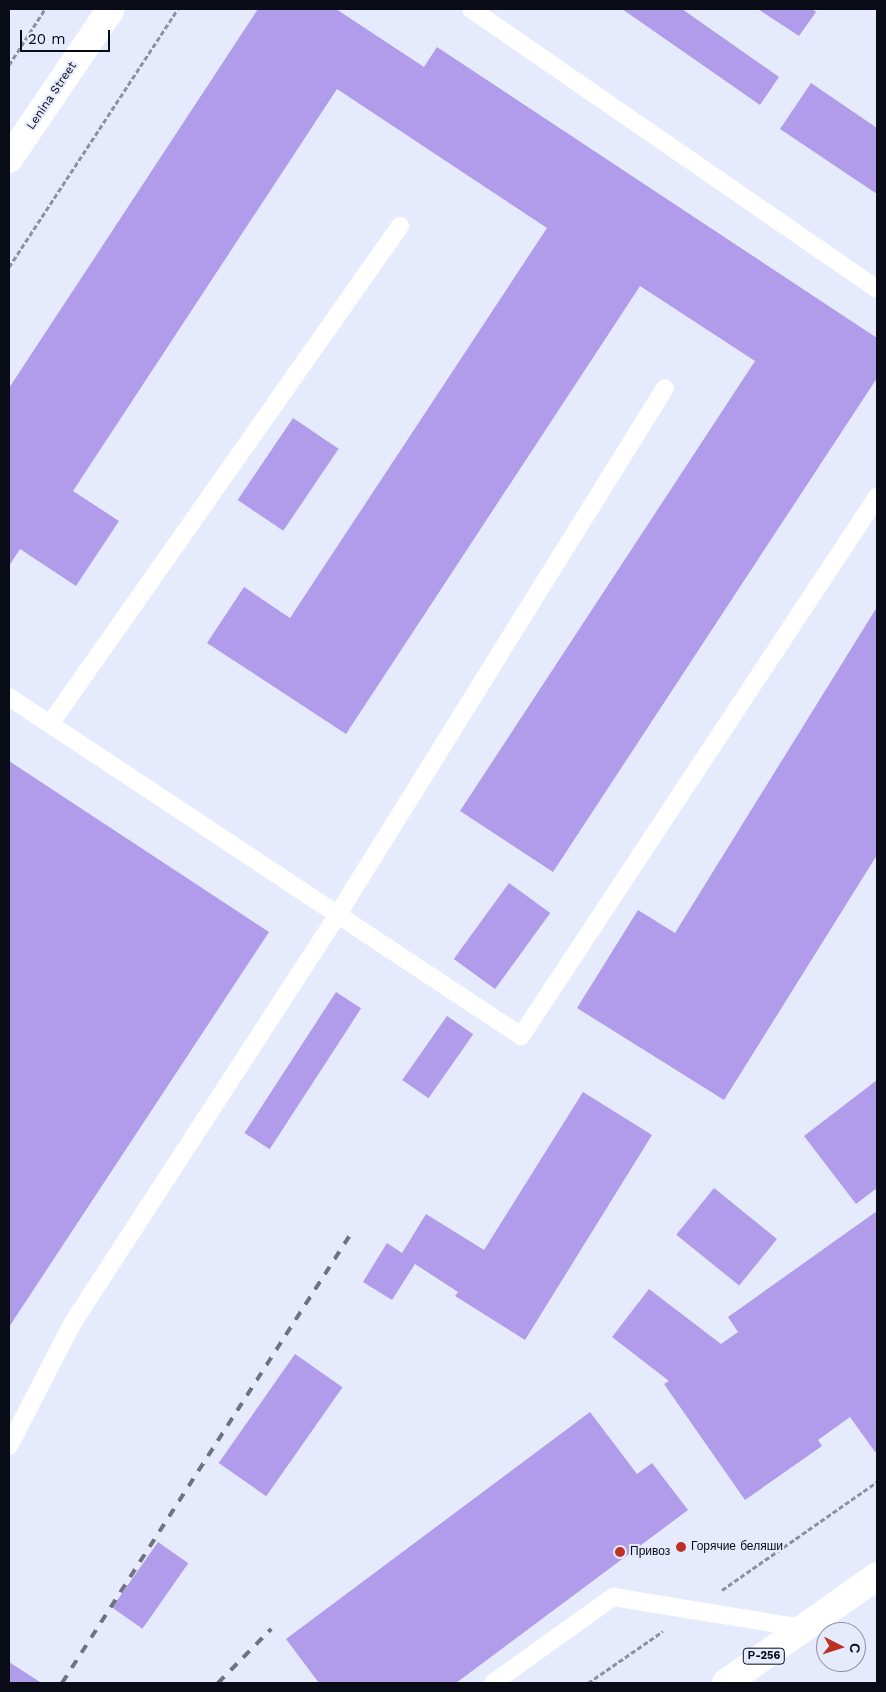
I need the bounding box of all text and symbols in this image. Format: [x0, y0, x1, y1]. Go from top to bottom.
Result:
scale bar [22, 20, 112, 52]
text: 20 m [28, 30, 66, 48]
street label: Lenina Street [24, 59, 80, 133]
place label: Горячие беляши [691, 1540, 783, 1554]
marker: Горячие беляши [675, 1541, 687, 1553]
place label: Привоз [630, 1545, 670, 1559]
marker: Привоз [614, 1546, 626, 1558]
north arrow [816, 1622, 866, 1672]
text: С [847, 1642, 863, 1654]
road number: Р-256 [743, 1648, 785, 1664]

